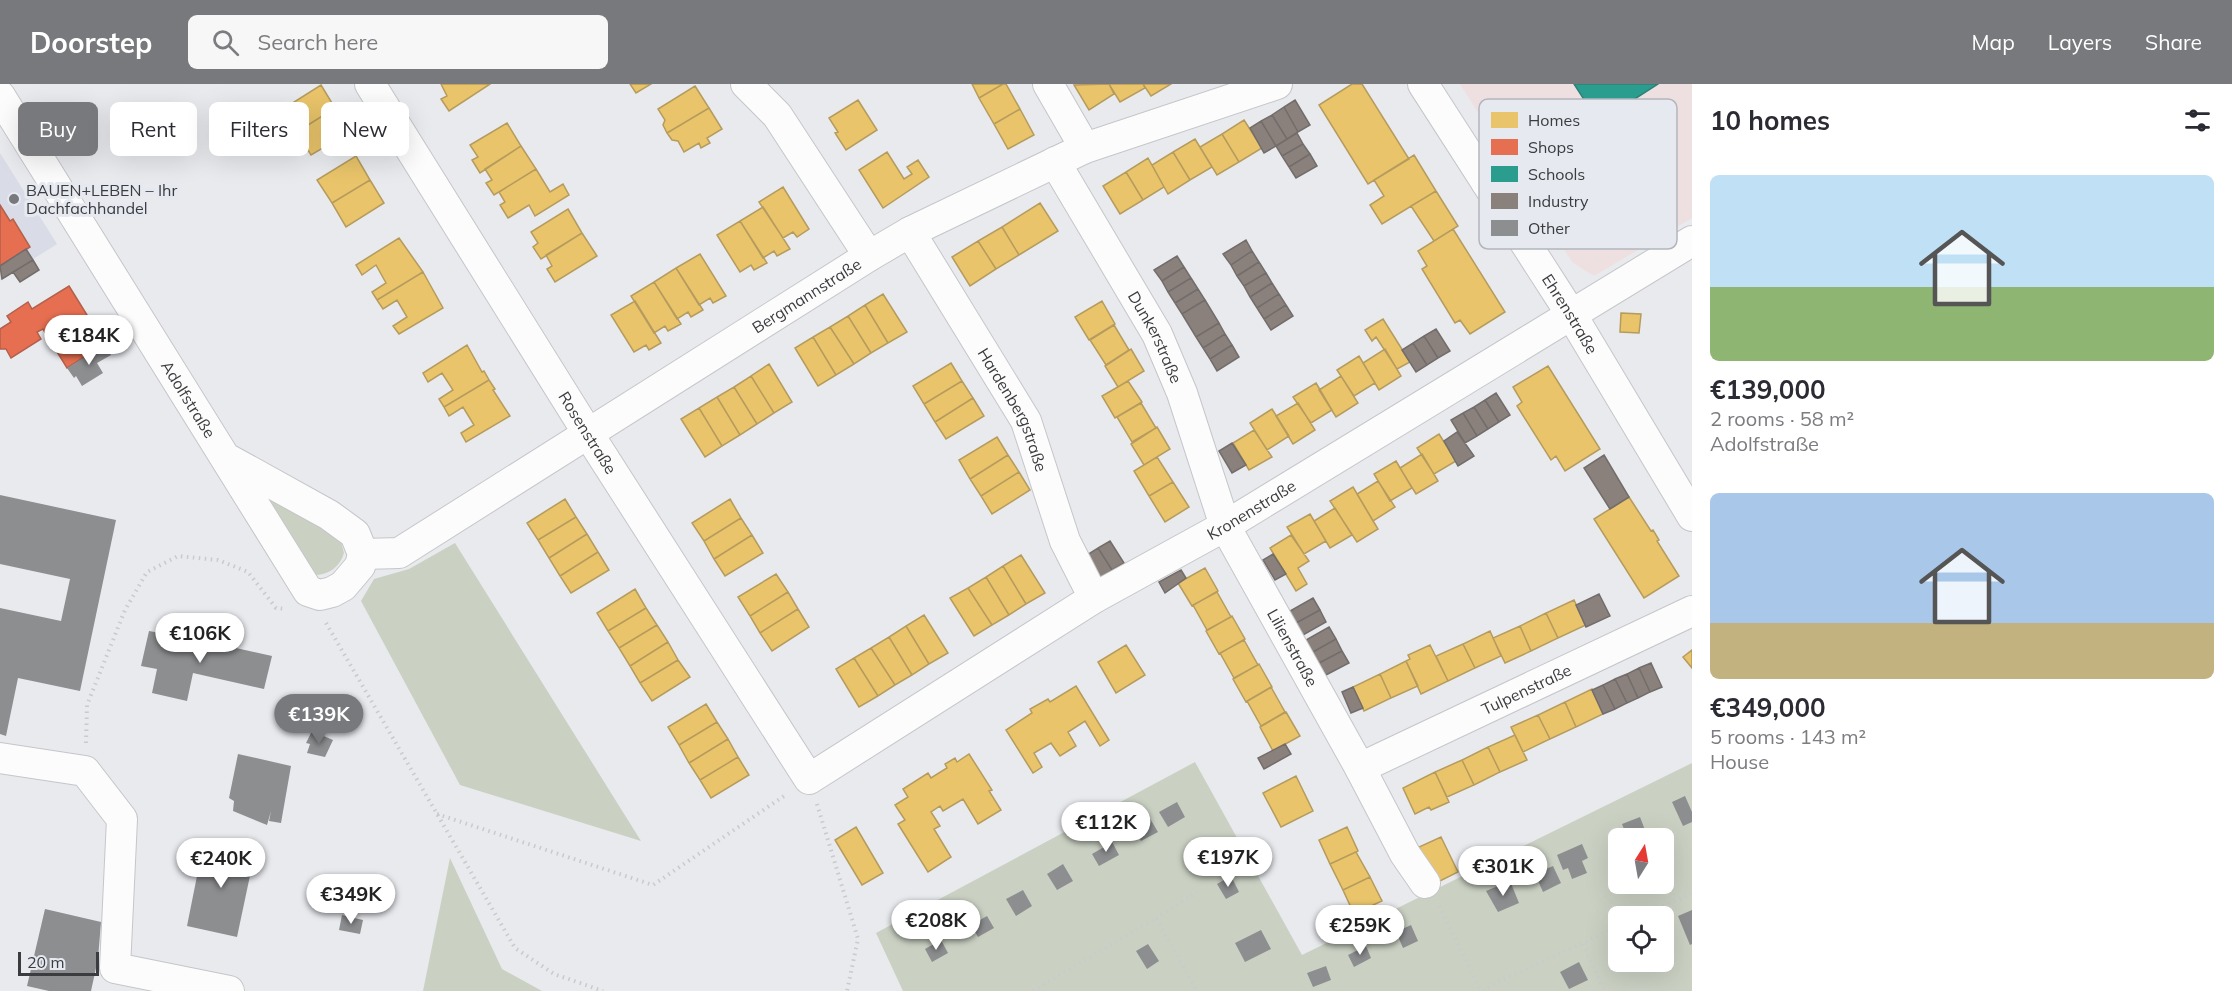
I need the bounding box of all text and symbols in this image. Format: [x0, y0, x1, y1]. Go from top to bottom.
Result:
search box [188, 15, 608, 69]
text: Doorstep [30, 25, 152, 60]
icon: search [209, 26, 242, 59]
text: Search here [257, 28, 378, 56]
text: Map [1972, 29, 2015, 55]
text: Layers [2048, 29, 2112, 55]
text: Share [2145, 29, 2202, 55]
legend [1479, 99, 1677, 249]
chip: Buy [18, 102, 98, 156]
chip: Rent [110, 102, 197, 156]
chip: Filters [209, 102, 309, 156]
chip: New [321, 102, 409, 156]
text: 10 homes [1710, 104, 1830, 137]
icon: filters [2181, 104, 2214, 137]
text: Homes [1528, 110, 1580, 130]
text: Shops [1528, 137, 1574, 157]
text: Schools [1528, 164, 1585, 184]
place label: BAUEN+LEBEN – Ihr Dachfachhandel [26, 180, 177, 218]
text: Industry [1528, 191, 1589, 211]
marker: BAUEN+LEBEN – Ihr Dachfachhandel [7, 192, 21, 206]
icon: home [1908, 214, 2016, 322]
text: Other [1528, 218, 1570, 238]
street label: Bergmannstraße [748, 254, 865, 337]
street label: Ehrenstraße [1538, 270, 1603, 357]
street label: Dunkerstraße [1124, 287, 1187, 386]
pin: €184K [47, 315, 131, 366]
text: €184K [58, 322, 120, 347]
street label: Hardenbergstraße [973, 344, 1052, 474]
street label: Adolfstraße [157, 357, 220, 441]
text: €139,000 [1710, 373, 1826, 406]
street label: Rosenstraße [554, 388, 621, 478]
text: 2 rooms · 58 m² [1710, 406, 1854, 431]
text: Adolfstraße [1710, 431, 1819, 456]
street label: Kronenstraße [1203, 475, 1299, 544]
icon: home [1908, 532, 2016, 640]
street label: Lilienstraße [1263, 605, 1322, 690]
pin: €106K [158, 613, 242, 664]
text: €106K [169, 620, 231, 645]
street label: Tulpenstraße [1478, 660, 1574, 719]
text: €349,000 [1710, 691, 1826, 724]
pin: €139K [277, 694, 361, 745]
text: €139K [288, 701, 350, 726]
text: 5 rooms · 143 m² [1710, 724, 1866, 749]
text: House [1710, 749, 1769, 774]
pin: €112K [1064, 802, 1148, 853]
text: €112K [1075, 809, 1137, 834]
north arrow [1608, 828, 1674, 894]
map controls [1608, 828, 1674, 972]
pin: €197K [1186, 837, 1270, 888]
pin: €240K [179, 838, 263, 889]
text: €197K [1197, 844, 1259, 869]
text: €240K [190, 845, 252, 870]
pin: €301K [1461, 846, 1545, 897]
text: €301K [1472, 853, 1534, 878]
pin: €349K [309, 874, 393, 925]
text: €349K [320, 881, 382, 906]
pin: €208K [894, 900, 978, 951]
pin: €259K [1318, 905, 1402, 956]
button: locate [1608, 906, 1674, 972]
text: €208K [905, 907, 967, 932]
text: €259K [1329, 912, 1391, 937]
scale bar [18, 949, 99, 976]
text: 20 m [27, 952, 64, 972]

